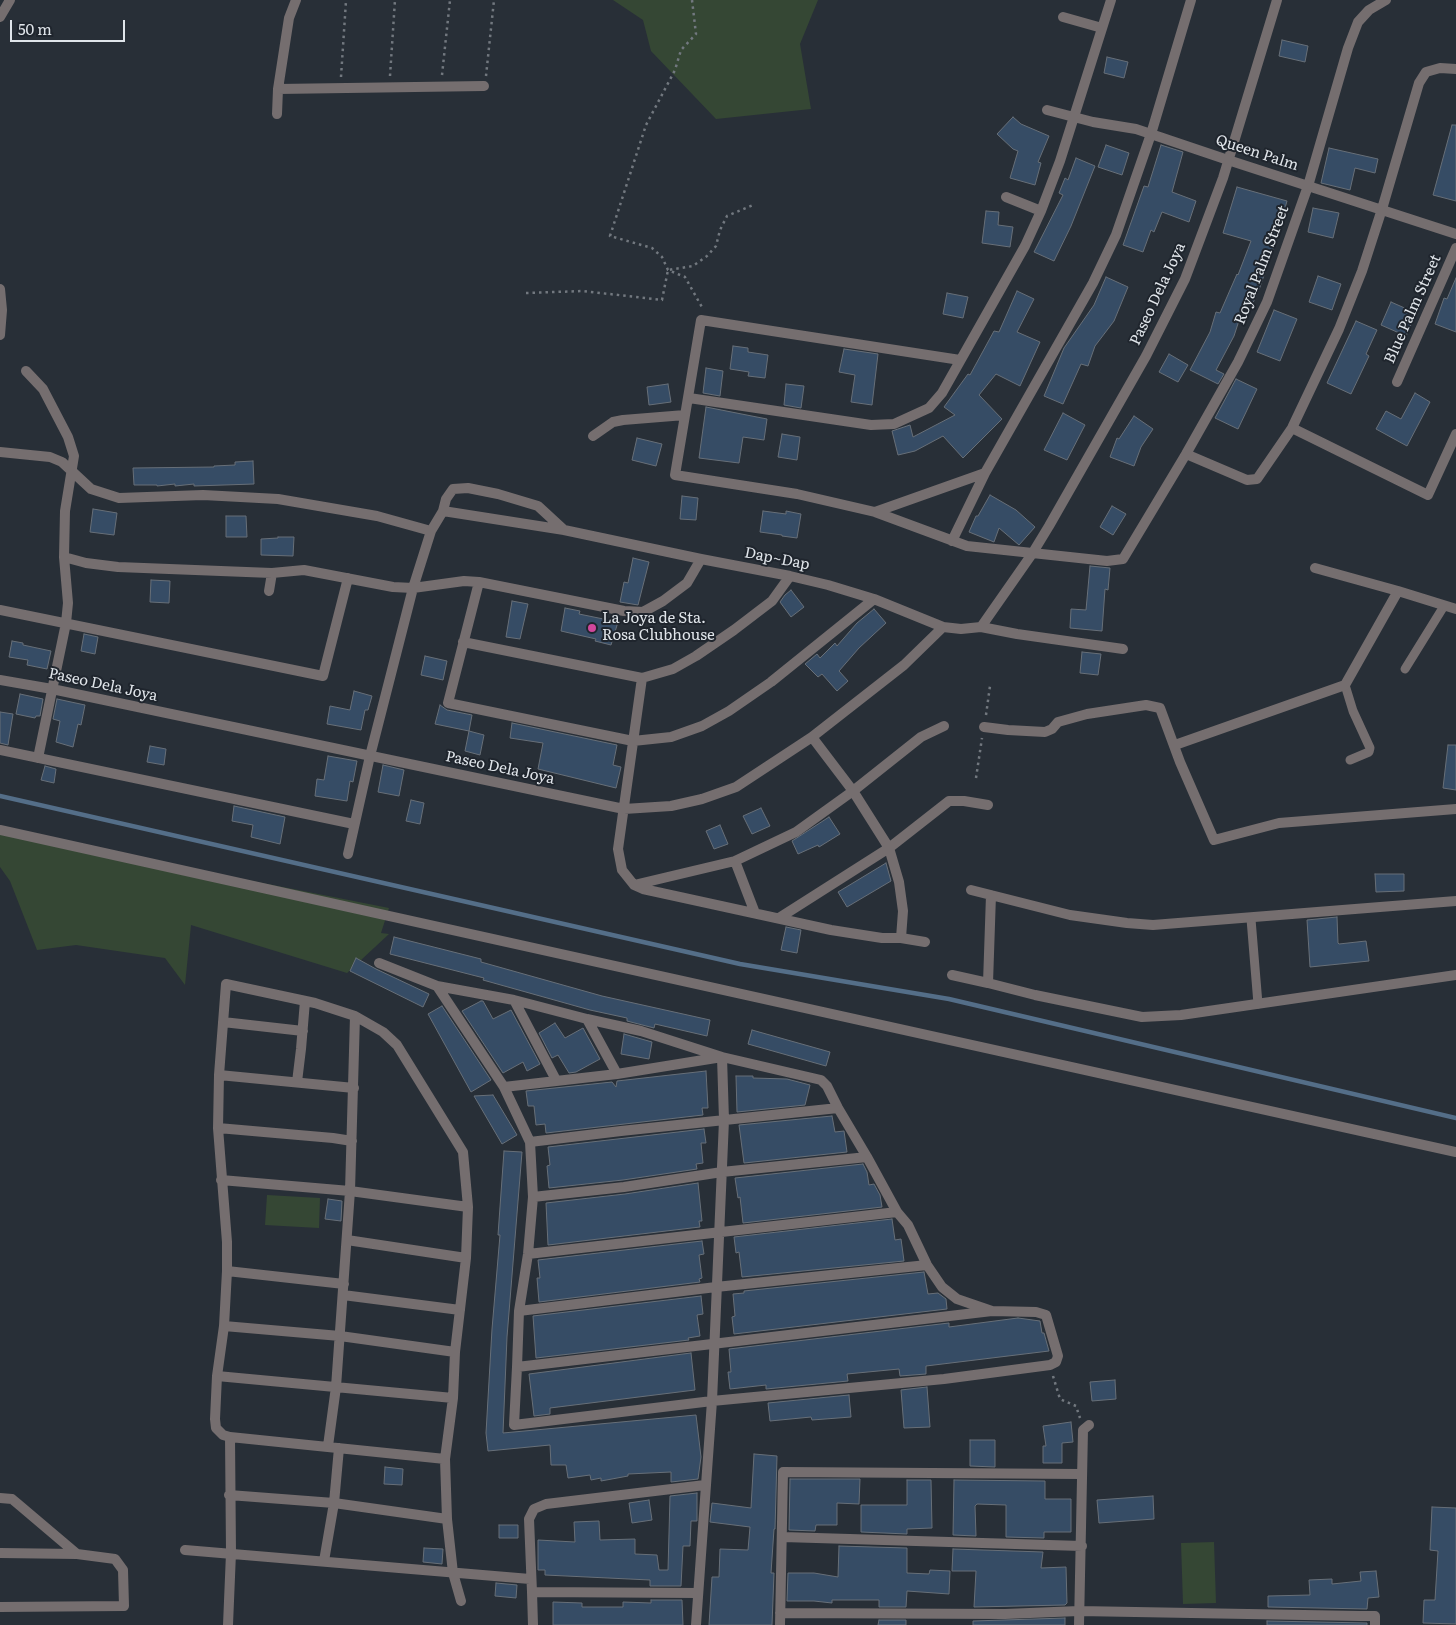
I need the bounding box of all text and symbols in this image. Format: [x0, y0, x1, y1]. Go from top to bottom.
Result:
scale bar [12, 10, 128, 42]
text: 50 m [18, 17, 52, 40]
street label: Queen Palm [1213, 131, 1301, 175]
street label: Royal Palm Street [1231, 203, 1293, 327]
street label: Paseo Dela Joya [1126, 240, 1190, 348]
street label: Blue Palm Street [1381, 252, 1445, 366]
street label: Dap~Dap [743, 544, 811, 574]
place label: La Joya de Sta. Rosa Clubhouse [602, 610, 715, 645]
marker: La Joya de Sta. Rosa Clubhouse [586, 622, 598, 634]
street label: Paseo Dela Joya [47, 665, 159, 705]
street label: Paseo Dela Joya [444, 748, 556, 788]

